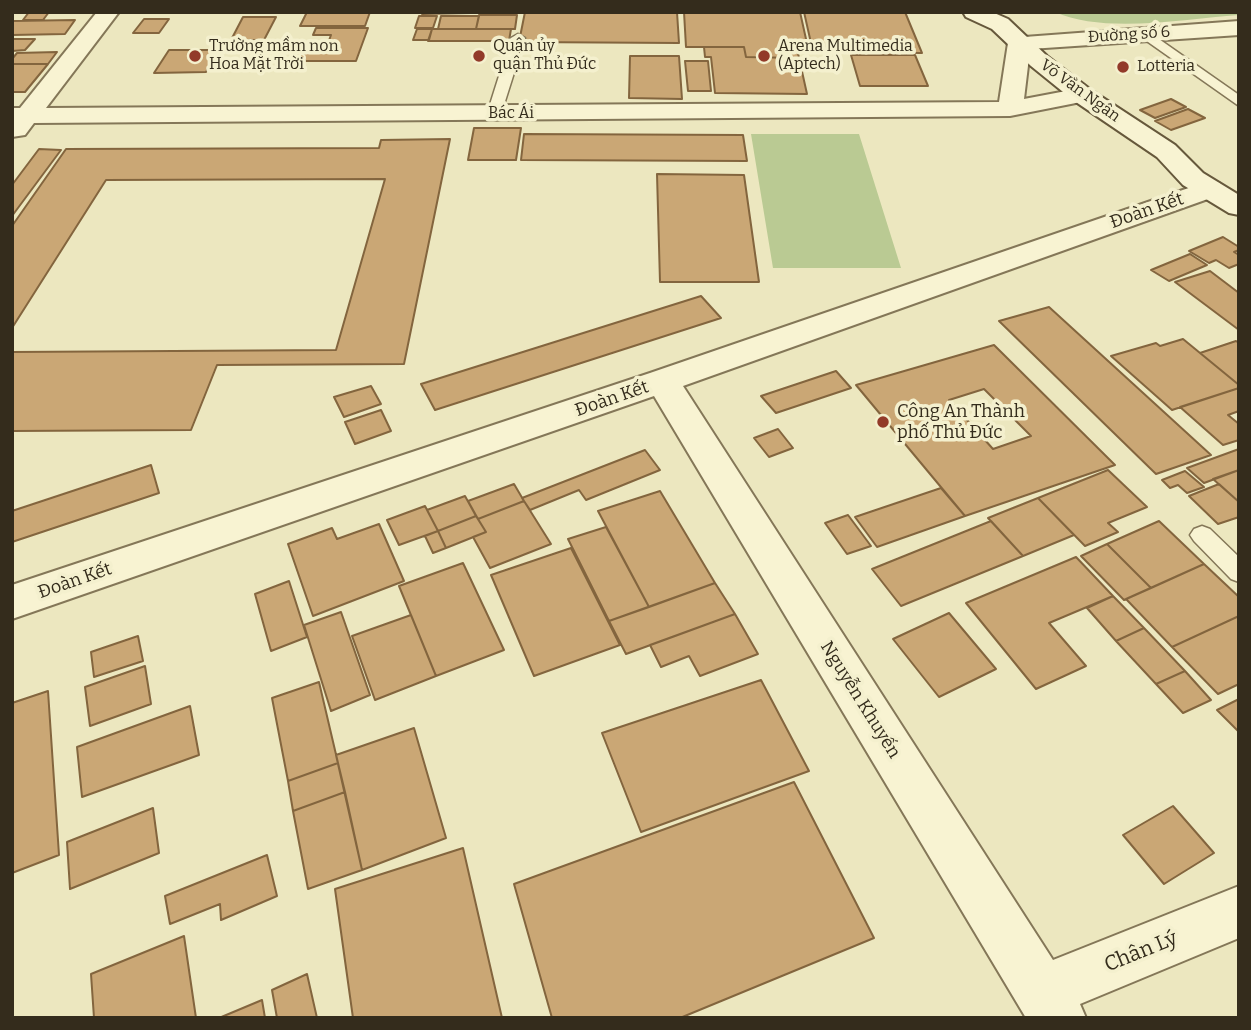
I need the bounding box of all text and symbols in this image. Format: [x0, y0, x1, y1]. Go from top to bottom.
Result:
street label: Đường số 6 [1087, 23, 1171, 47]
place label: Trường mầm non Hoa Mặt Trời [209, 37, 339, 75]
place label: Quận ủy quận Thủ Đức [493, 37, 596, 75]
place label: Arena Multimedia (Aptech) [778, 37, 913, 75]
marker: Trường mầm non Hoa Mặt Trời [187, 48, 203, 64]
marker: Quận ủy quận Thủ Đức [471, 48, 487, 64]
marker: Arena Multimedia (Aptech) [756, 48, 772, 64]
street label: Võ Văn Ngân [1036, 56, 1124, 126]
place label: Lotteria [1137, 57, 1195, 77]
marker: Lotteria [1115, 59, 1131, 75]
street label: Bác Ái [488, 104, 534, 124]
street label: Đoàn Kết [1107, 188, 1187, 234]
street label: Đoàn Kết [572, 376, 652, 422]
place label: Công An Thành phố Thủ Đức [897, 401, 1025, 444]
marker: Công An Thành phố Thủ Đức [875, 414, 891, 430]
street label: Đoàn Kết [35, 558, 115, 604]
street label: Nguyễn Khuyến [815, 637, 905, 763]
street label: Chân Lý [1101, 926, 1181, 978]

